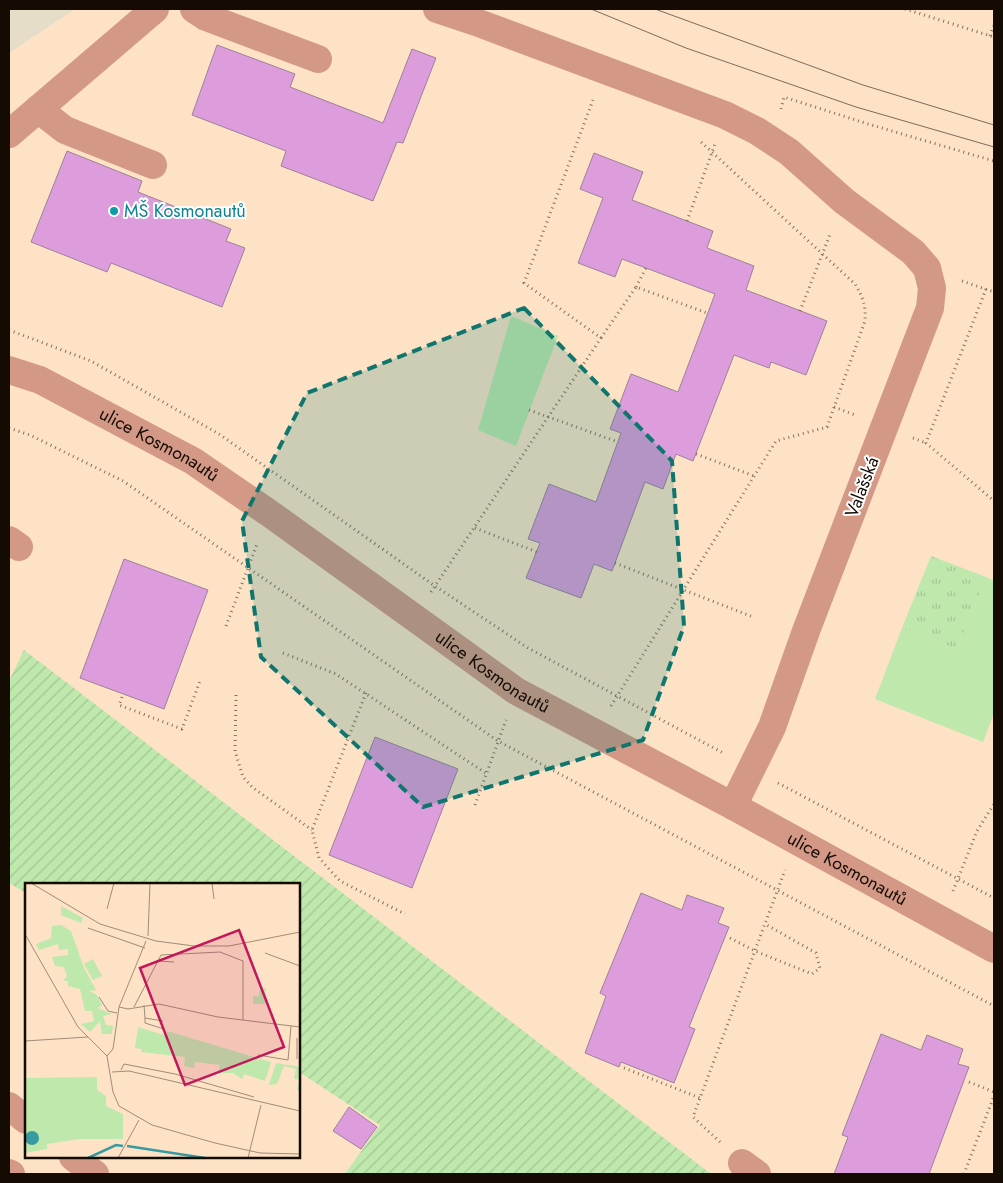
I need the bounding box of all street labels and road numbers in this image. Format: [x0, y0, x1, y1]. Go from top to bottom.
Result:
street label: ulice Kosmonautů [95, 401, 224, 488]
street label: Valašská [839, 453, 885, 521]
street label: ulice Kosmonautů [430, 624, 554, 720]
street label: ulice Kosmonautů [782, 825, 912, 912]

